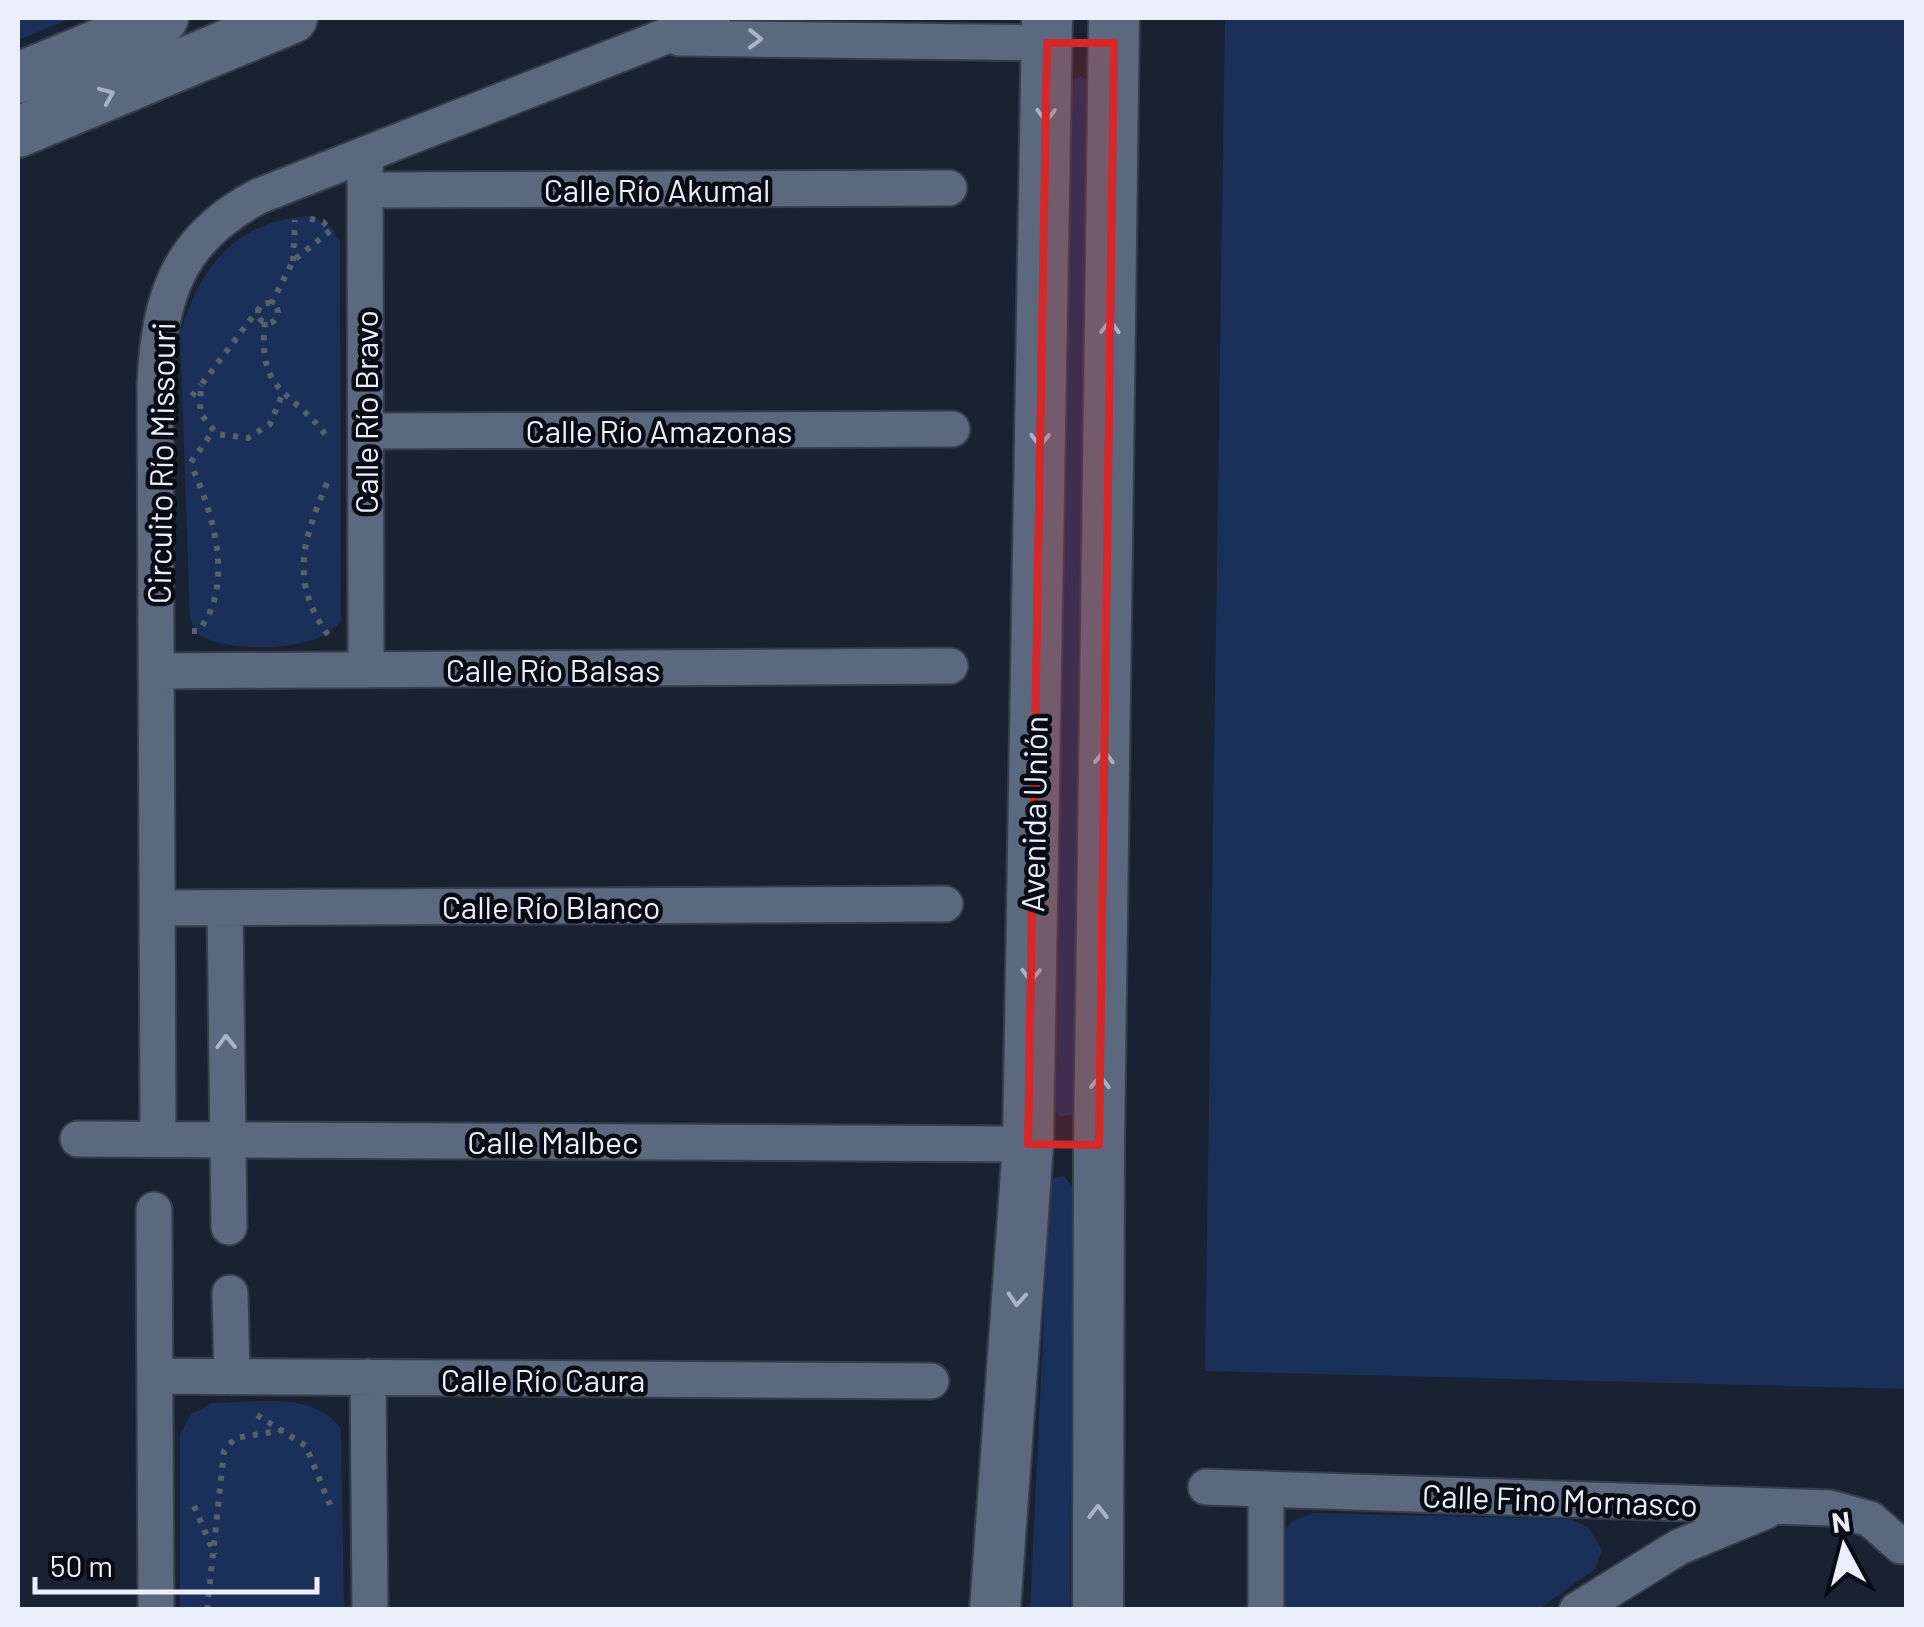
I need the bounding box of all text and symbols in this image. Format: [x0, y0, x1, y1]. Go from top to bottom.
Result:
one-way arrow [748, 28, 764, 50]
one-way arrow [98, 86, 115, 106]
one-way arrow [1035, 107, 1056, 123]
street label: Calle Río Akumal [544, 170, 770, 208]
street label: Calle Río Bravo [346, 310, 384, 514]
one-way arrow [1099, 319, 1121, 334]
street label: Circuito Río Missouri [139, 322, 181, 604]
street label: Calle Río Amazonas [526, 411, 792, 449]
one-way arrow [1029, 432, 1051, 448]
street label: Calle Río Balsas [446, 650, 660, 688]
street label: Avenida Unión [1012, 715, 1054, 913]
one-way arrow [1093, 749, 1115, 764]
street label: Calle Río Blanco [442, 887, 660, 925]
one-way arrow [1020, 967, 1041, 983]
one-way arrow [216, 1033, 237, 1049]
one-way arrow [1089, 1074, 1110, 1090]
street label: Calle Malbec [467, 1122, 639, 1160]
one-way arrow [1007, 1292, 1028, 1308]
street label: Calle Río Caura [441, 1360, 645, 1398]
street label: Calle Fino Mornasco [1421, 1475, 1699, 1523]
north arrow [1794, 1497, 1894, 1597]
text: N [1830, 1503, 1852, 1539]
one-way arrow [1087, 1504, 1109, 1520]
scale bar [35, 1532, 318, 1594]
text: 50 m [50, 1547, 113, 1583]

